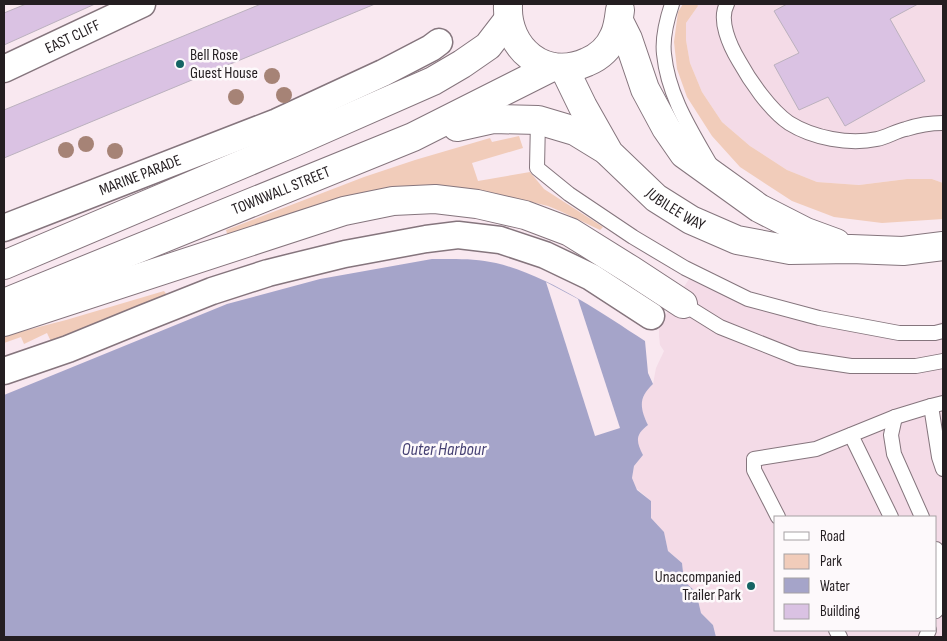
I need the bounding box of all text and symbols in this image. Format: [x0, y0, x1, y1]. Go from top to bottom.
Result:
street label: EAST CLIFF [42, 16, 103, 58]
place label: Bell Rose Guest House [190, 46, 258, 83]
marker: Bell Rose Guest House [174, 58, 186, 70]
street label: MARINE PARADE [96, 151, 184, 200]
street label: TOWNWALL STREET [229, 162, 333, 219]
street label: JUBILEE WAY [641, 183, 708, 235]
water label: Outer Harbour [402, 439, 487, 460]
legend [774, 516, 937, 631]
text: Road [820, 527, 845, 546]
text: Park [820, 552, 842, 571]
place label: Unaccompanied Trailer Park [655, 568, 741, 605]
text: Water [820, 577, 851, 596]
marker: Unaccompanied Trailer Park [745, 580, 757, 592]
text: Building [820, 602, 860, 621]

